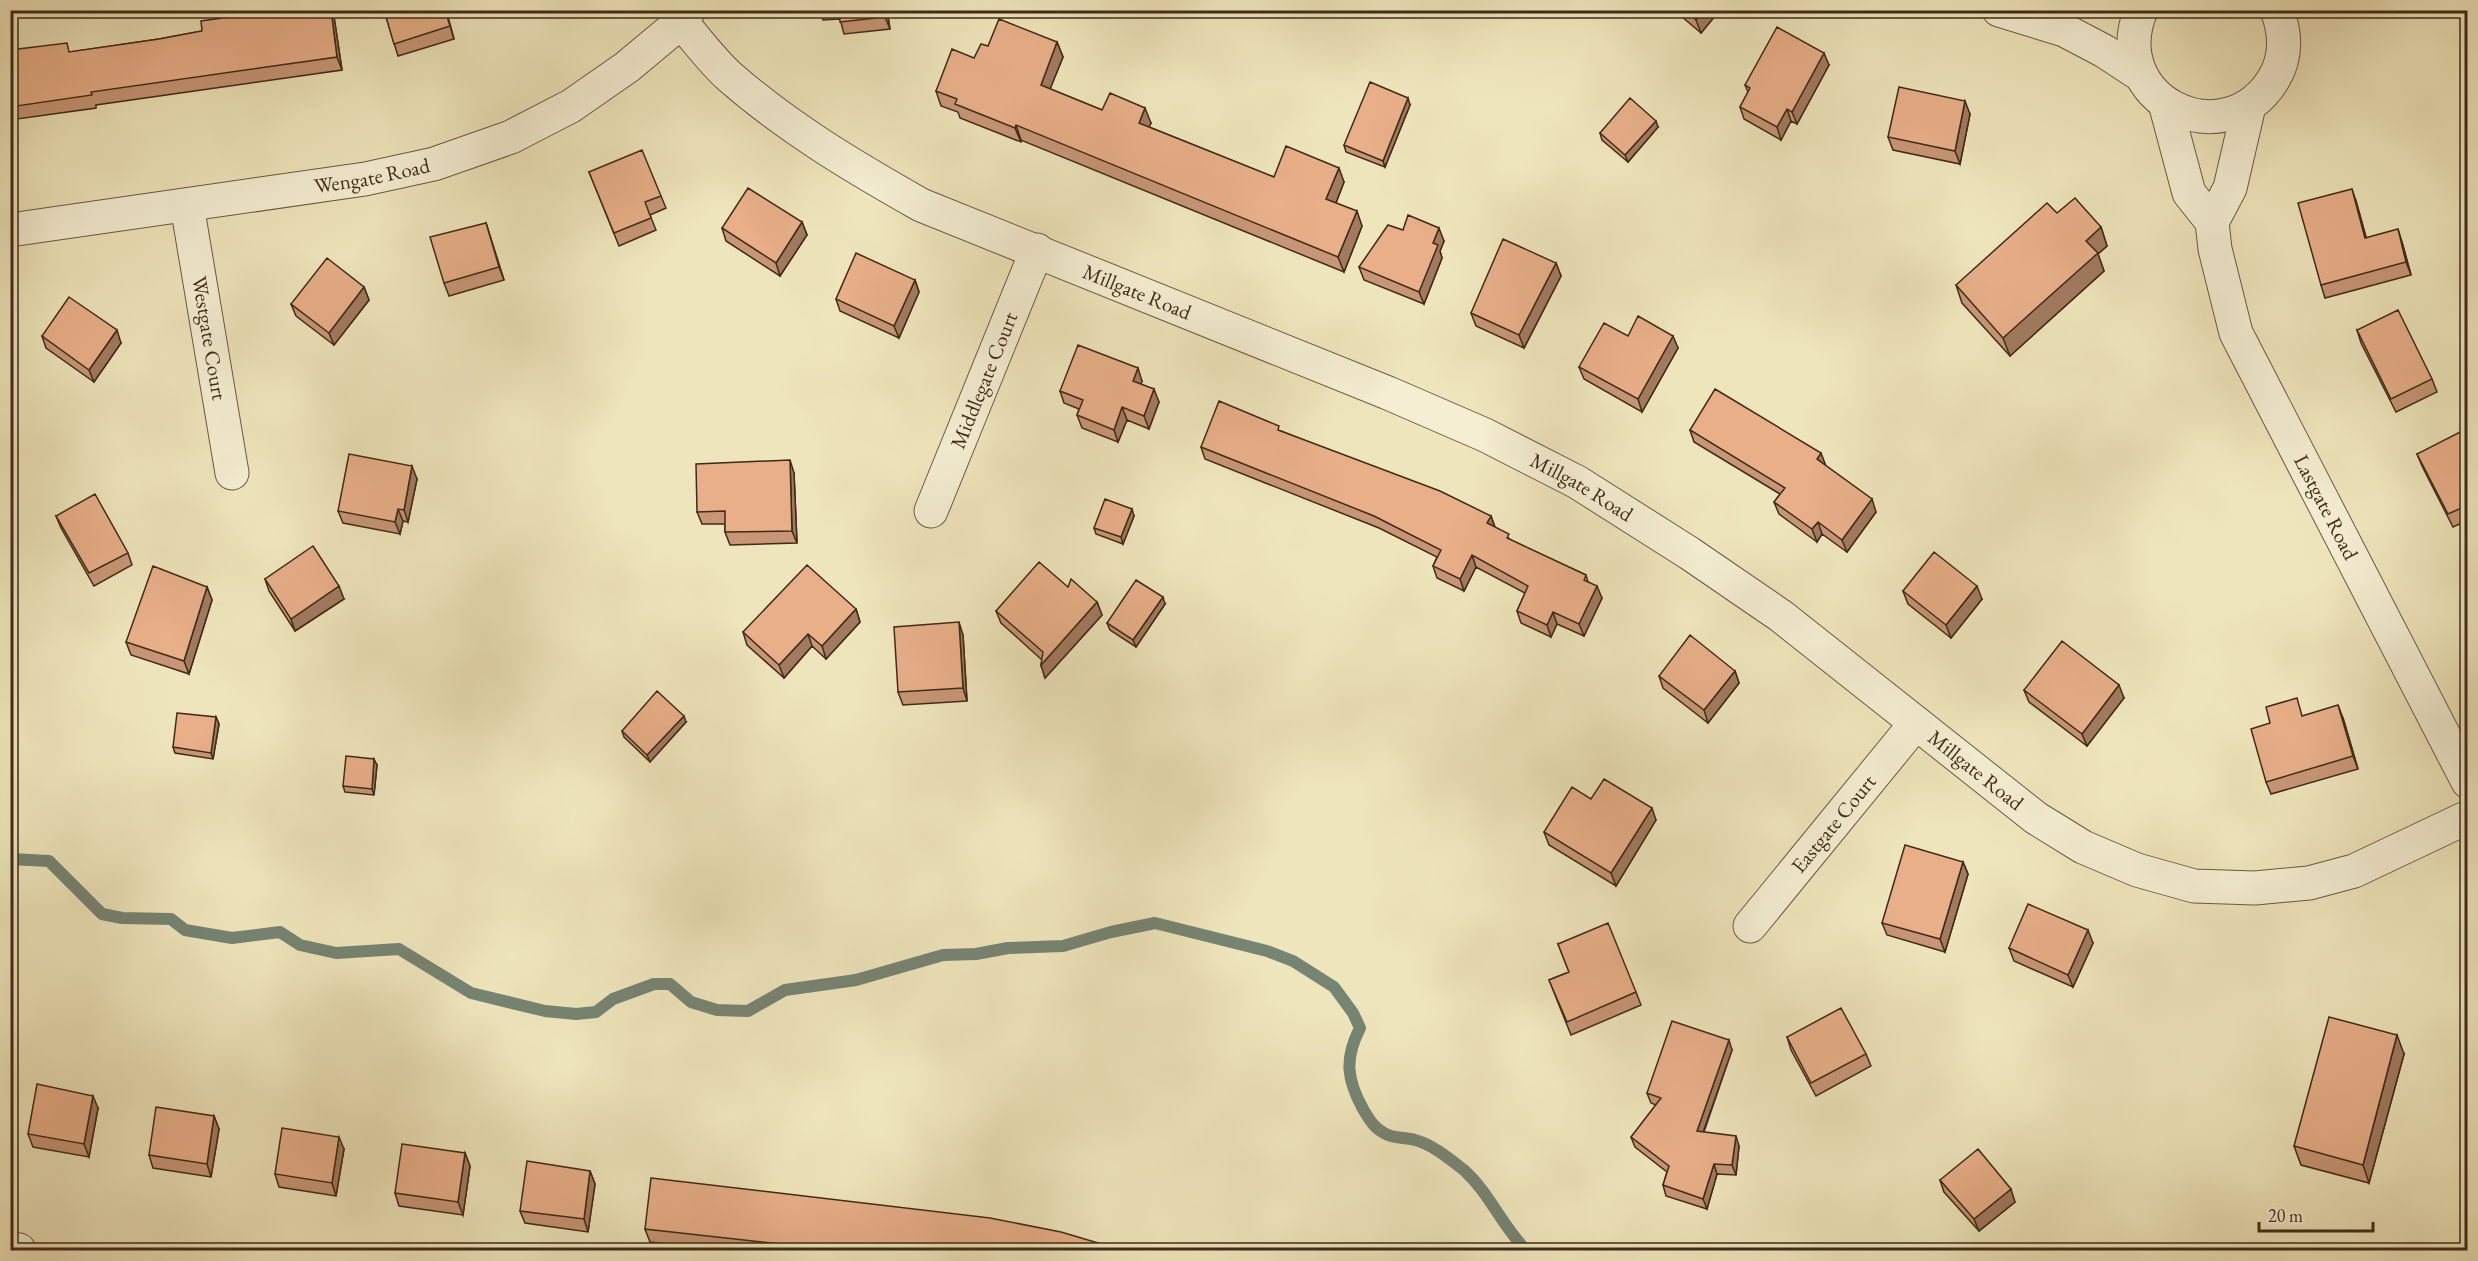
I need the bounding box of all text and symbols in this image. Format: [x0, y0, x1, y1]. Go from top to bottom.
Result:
street label: Wengate Road [312, 151, 432, 199]
street label: Millgate Road [1079, 258, 1196, 326]
street label: Westgate Court [186, 274, 234, 402]
street label: Middlegate Court [944, 307, 1024, 453]
street label: Millgate Road [1526, 446, 1639, 527]
street label: Lastgate Road [2288, 450, 2365, 564]
street label: Millgate Road [1923, 724, 2030, 816]
street label: Eastgate Court [1785, 768, 1882, 878]
scale bar [2259, 1195, 2373, 1233]
text: 20 m [2268, 1204, 2303, 1227]

